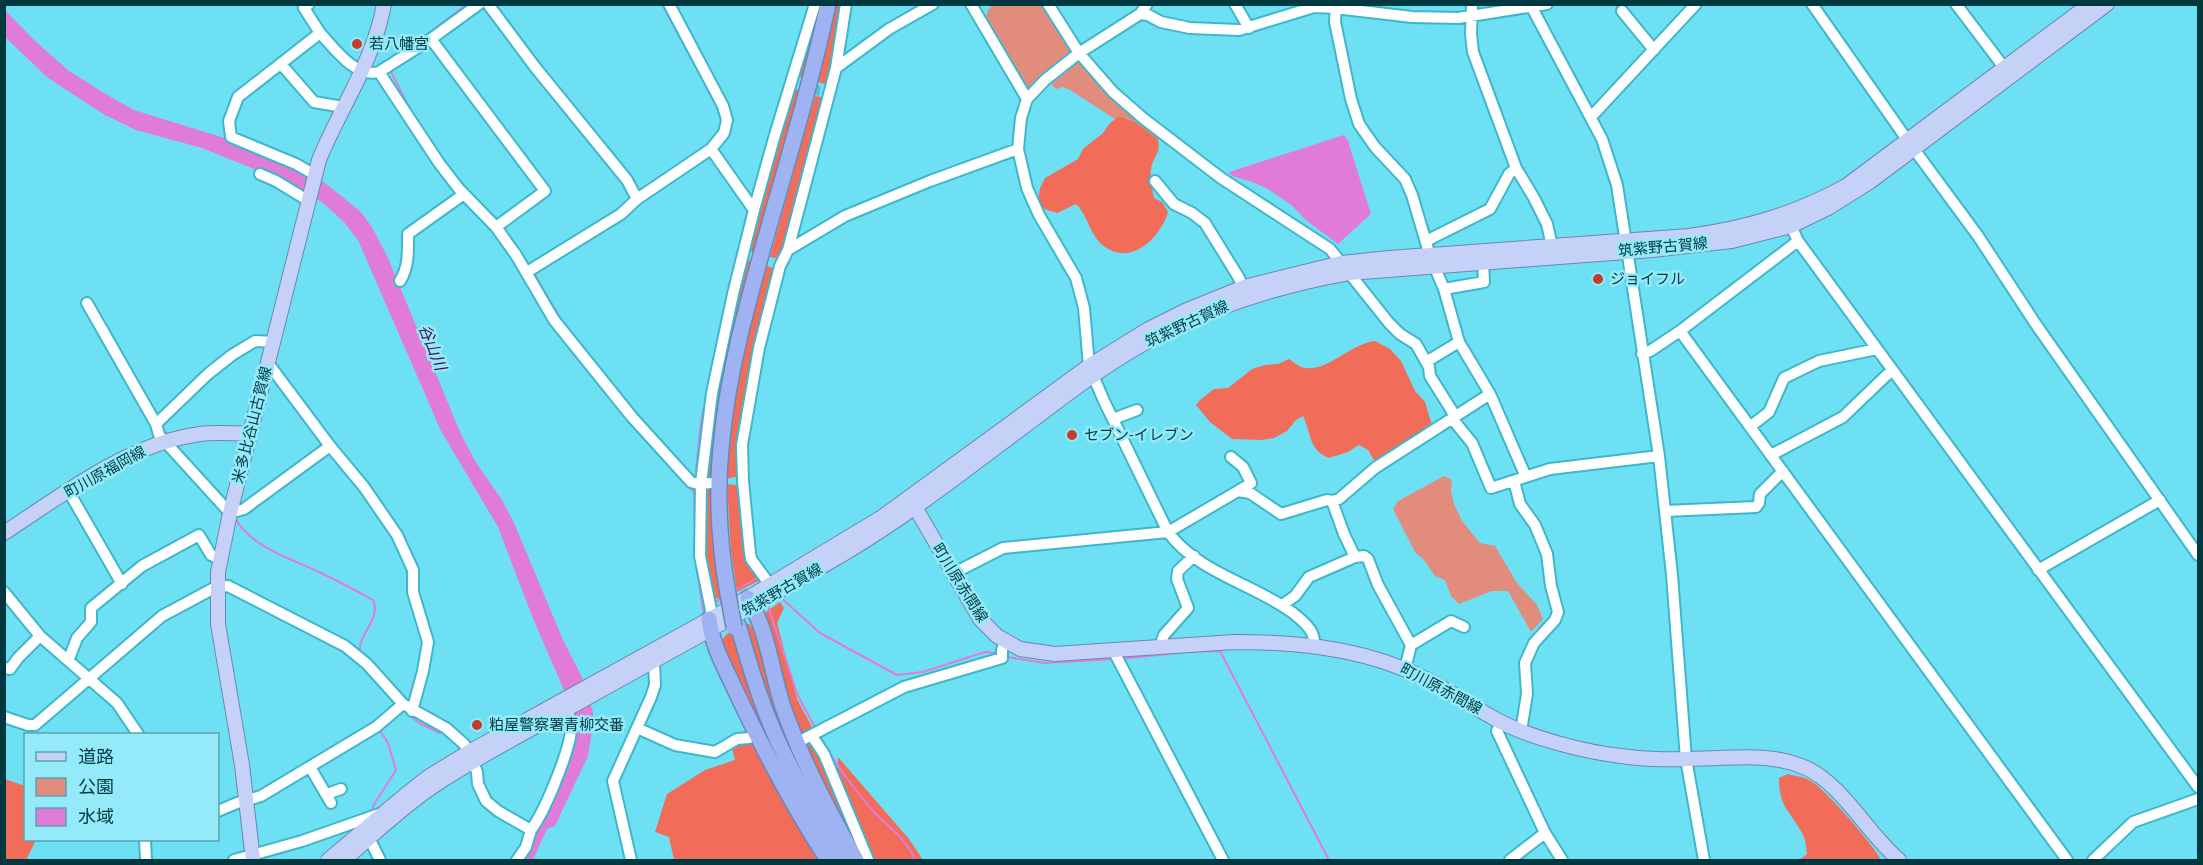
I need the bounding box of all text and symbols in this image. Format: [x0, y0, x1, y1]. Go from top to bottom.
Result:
place label: 若八幡宮 [369, 34, 429, 55]
marker: 若八幡宮 [350, 37, 364, 51]
street label: 筑紫野古賀線 [1617, 233, 1709, 262]
place label: ジョイフル [1610, 269, 1685, 290]
marker: ジョイフル [1591, 272, 1605, 286]
street label: 筑紫野古賀線 [1142, 296, 1232, 353]
water label: 谷山川 [413, 321, 452, 376]
street label: 米多比谷山古賀線 [228, 364, 277, 486]
place label: セブン-イレブン [1084, 425, 1194, 446]
marker: セブン-イレブン [1065, 428, 1079, 442]
street label: 町川原福岡線 [61, 441, 150, 503]
street label: 町川原赤間線 [927, 540, 992, 627]
street label: 筑紫野古賀線 [738, 559, 826, 622]
street label: 町川原赤間線 [1396, 659, 1485, 720]
place label: 粕屋警察署青柳交番 [489, 715, 624, 736]
marker: 粕屋警察署青柳交番 [470, 718, 484, 732]
legend [24, 733, 219, 841]
text: 道路 [78, 745, 114, 770]
text: 公園 [78, 775, 114, 800]
text: 水域 [78, 805, 114, 830]

